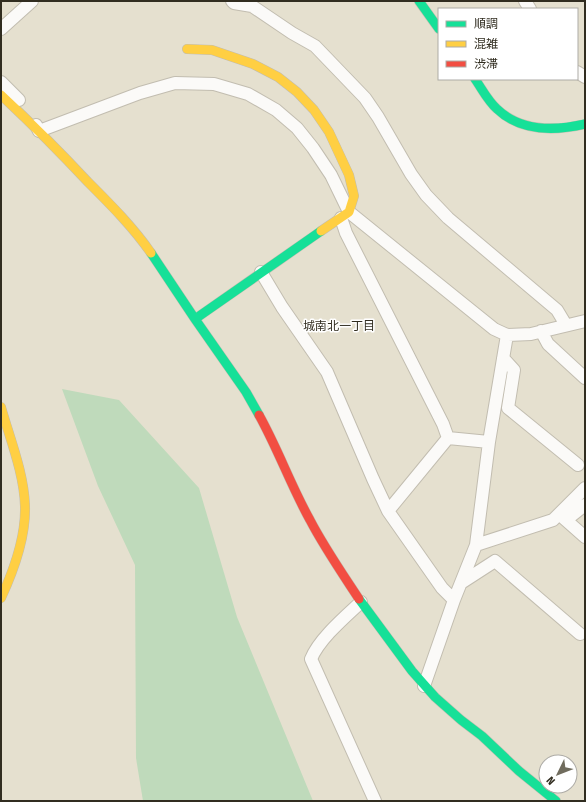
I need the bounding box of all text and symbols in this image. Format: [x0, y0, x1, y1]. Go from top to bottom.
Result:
legend [438, 8, 578, 80]
text: 順調 [474, 17, 498, 31]
text: 混雑 [474, 37, 498, 51]
text: 渋滞 [474, 57, 498, 71]
district label: 城南北一丁目 [303, 319, 375, 333]
north arrow [538, 754, 578, 794]
text: N [544, 774, 558, 787]

